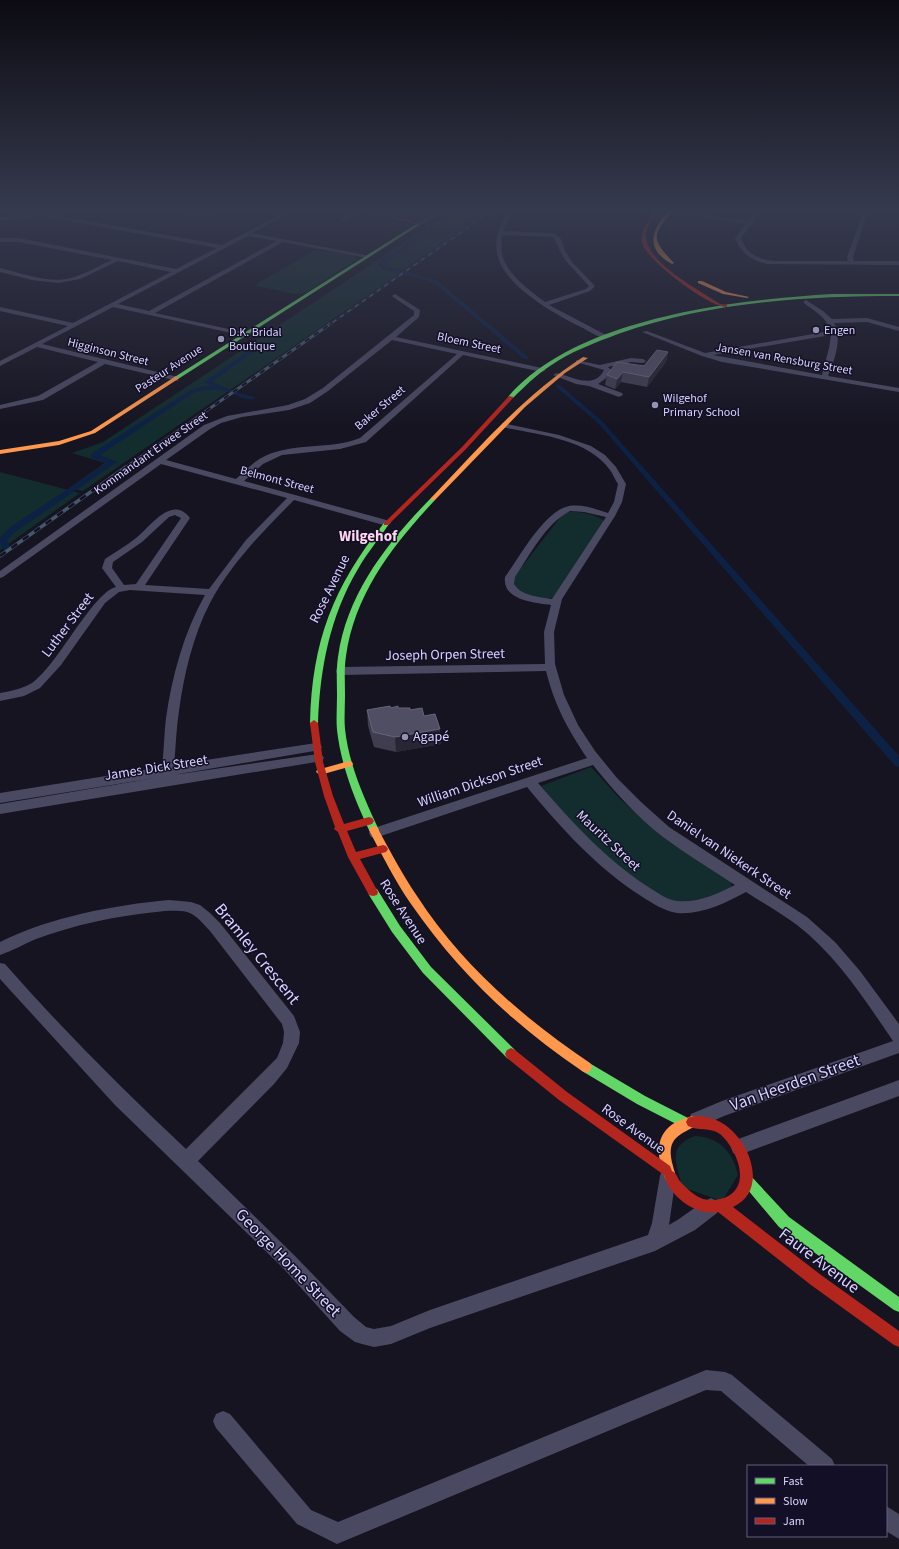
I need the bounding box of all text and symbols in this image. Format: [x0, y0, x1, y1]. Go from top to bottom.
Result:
place label: Engen [824, 322, 855, 339]
place label: D.K. Bridal Boutique [229, 324, 282, 355]
marker: Engen [811, 325, 821, 335]
street label: Bloem Street [435, 328, 503, 358]
street label: Higginson Street [66, 334, 150, 370]
marker: D.K. Bridal Boutique [216, 334, 226, 344]
street label: Jansen van Rensburg Street [714, 339, 854, 379]
street label: Pasteur Avenue [132, 341, 206, 397]
street label: Baker Street [351, 382, 409, 434]
place label: Wilgehof Primary School [663, 390, 740, 421]
marker: Wilgehof Primary School [650, 400, 660, 410]
street label: Kommandant Erwee Street [91, 407, 211, 499]
street label: Belmont Street [238, 462, 316, 498]
district label: Wilgehof [339, 526, 398, 547]
street label: Rose Avenue [305, 551, 355, 627]
street label: Luther Street [37, 588, 99, 661]
street label: Joseph Orpen Street [385, 644, 505, 666]
place label: Agapé [413, 727, 449, 747]
marker: Agapé [400, 732, 410, 742]
street label: James Dick Street [103, 750, 209, 786]
street label: William Dickson Street [415, 751, 545, 813]
street label: Mauritz Street [571, 806, 645, 876]
street label: Daniel van Niekerk Street [663, 806, 796, 904]
street label: Rose Avenue [374, 875, 432, 949]
street label: Bramley Crescent [209, 898, 306, 1010]
street label: Van Heerden Street [727, 1048, 863, 1118]
street label: Rose Avenue [597, 1099, 669, 1159]
street label: George Home Street [230, 1203, 346, 1323]
street label: Faure Avenue [774, 1223, 864, 1299]
legend [747, 1465, 887, 1537]
text: Fast [783, 1473, 803, 1490]
text: Slow [783, 1493, 808, 1510]
text: Jam [783, 1513, 805, 1530]

